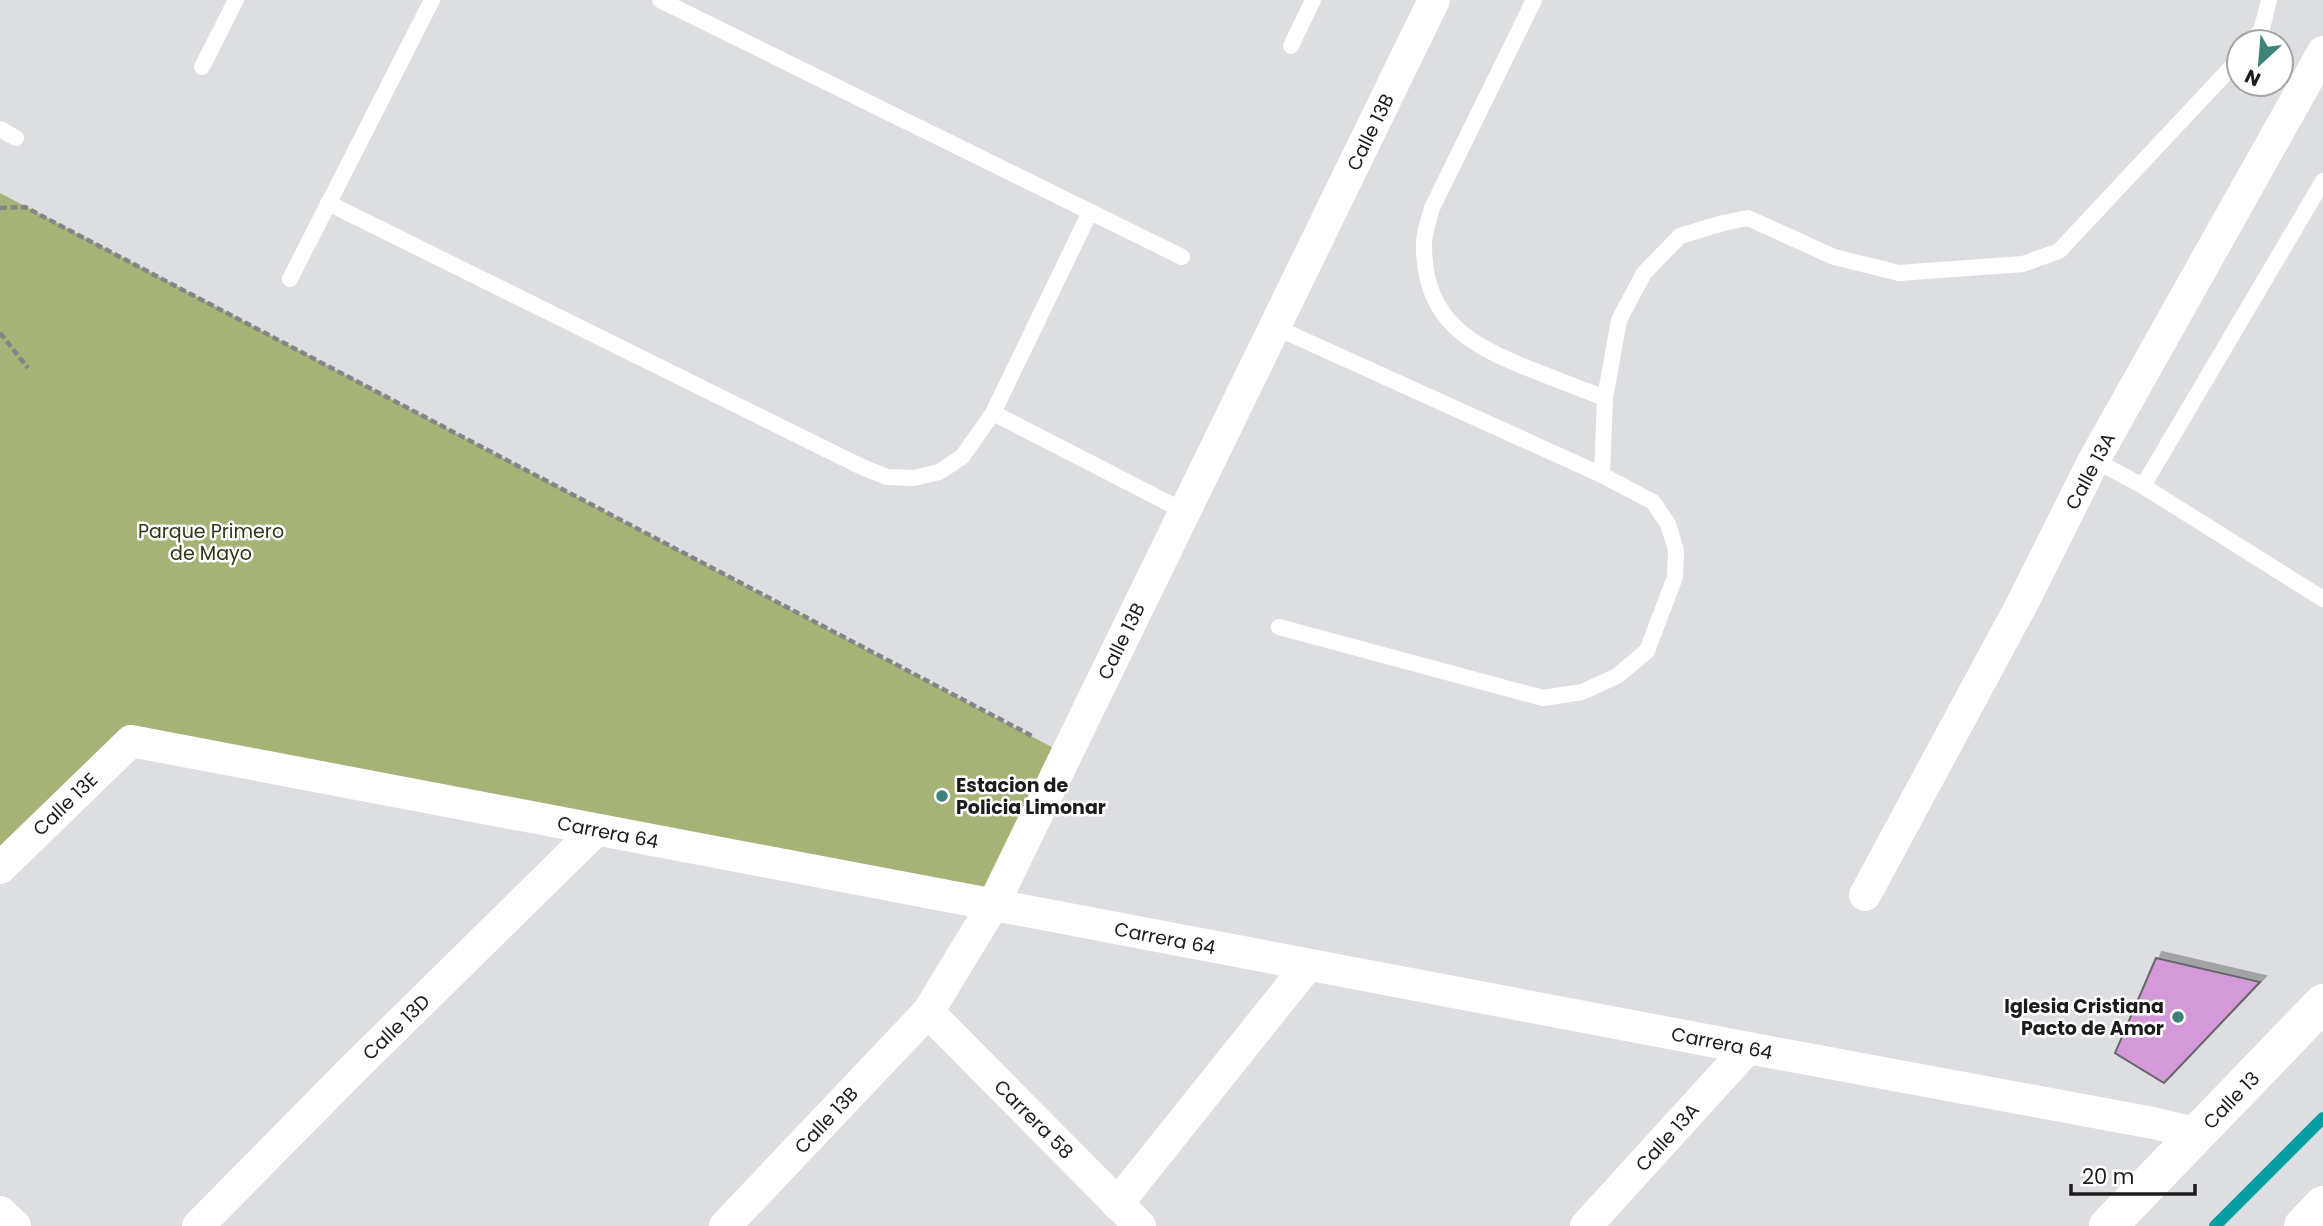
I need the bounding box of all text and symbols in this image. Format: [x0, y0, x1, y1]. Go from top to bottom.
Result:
north arrow [2225, 28, 2295, 98]
text: N [2240, 63, 2265, 93]
street label: Calle 13B [1340, 89, 1401, 175]
street label: Calle 13A [2059, 428, 2122, 515]
park label: Parque Primero de Mayo [138, 518, 284, 567]
street label: Calle 13B [1091, 598, 1152, 684]
street label: Calle 13E [27, 767, 104, 842]
place label: Estacion de Policia Limonar [956, 772, 1106, 821]
marker: Estacion de Policia Limonar [934, 788, 950, 804]
street label: Carrera 64 [555, 809, 661, 856]
street label: Carrera 64 [1112, 915, 1218, 962]
street label: Calle 13D [357, 988, 436, 1066]
place label: Iglesia Cristiana Pacto de Amor [2004, 993, 2164, 1042]
marker: Iglesia Cristiana Pacto de Amor [2170, 1009, 2186, 1025]
street label: Carrera 64 [1669, 1020, 1775, 1067]
street label: Calle 13 [2197, 1065, 2266, 1135]
street label: Carrera 58 [988, 1074, 1079, 1165]
street label: Calle 13B [788, 1081, 864, 1160]
street label: Calle 13A [1629, 1097, 1706, 1178]
scale bar [2071, 1152, 2195, 1196]
text: 20 m [2082, 1162, 2135, 1191]

